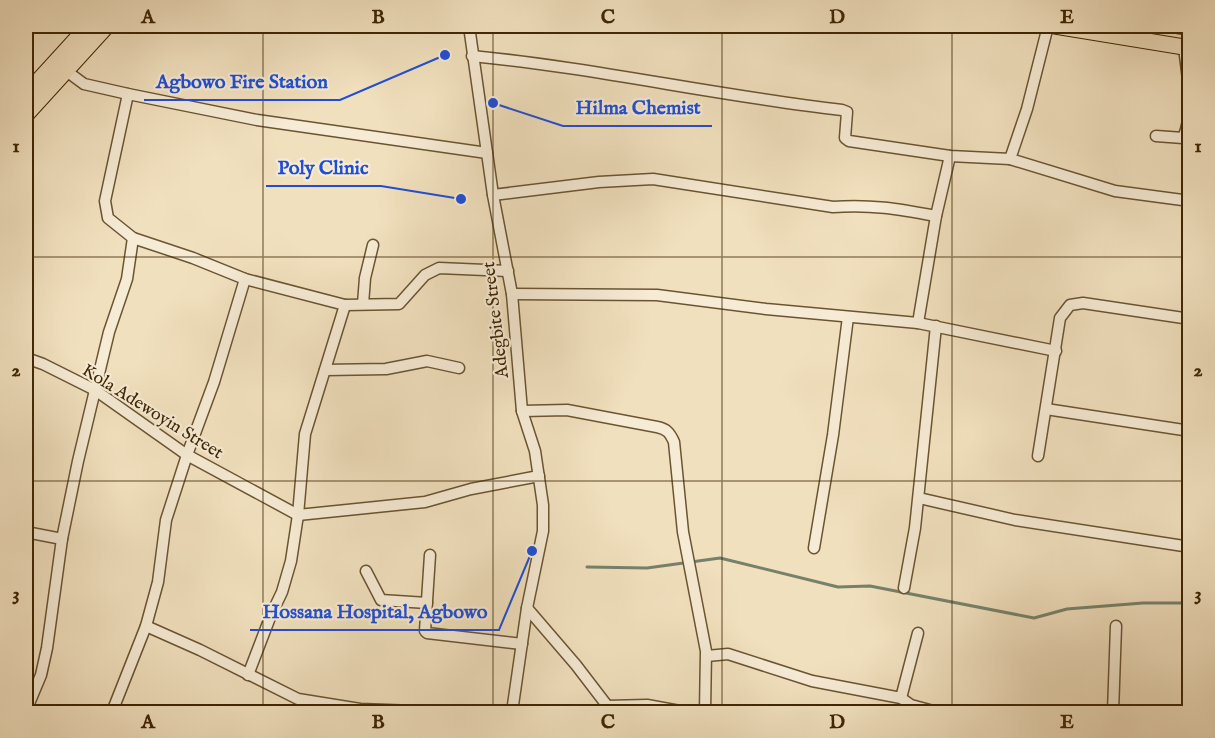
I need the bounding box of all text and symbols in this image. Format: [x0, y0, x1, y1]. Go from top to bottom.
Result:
text: A [140, 5, 156, 30]
text: B [371, 5, 385, 30]
text: C [601, 5, 615, 30]
text: D [829, 5, 845, 30]
text: E [1060, 5, 1074, 30]
callout: Agbowo Fire Station [144, 62, 340, 100]
text: Agbowo Fire Station [155, 70, 328, 95]
callout: Hilma Chemist [563, 88, 712, 126]
text: Hilma Chemist [575, 96, 701, 121]
text: 1 [12, 134, 20, 159]
text: 1 [1194, 134, 1202, 159]
callout: Poly Clinic [266, 148, 381, 186]
text: Poly Clinic [278, 156, 369, 181]
street label: Adegbite Street [478, 260, 515, 380]
text: 2 [11, 358, 21, 383]
text: 2 [1193, 358, 1203, 383]
street label: Kola Adewoyin Street [77, 359, 227, 465]
text: 3 [12, 582, 20, 607]
text: 3 [1194, 582, 1202, 607]
callout: Hossana Hospital, Agbowo [250, 592, 499, 630]
text: Hossana Hospital, Agbowo [262, 600, 488, 625]
text: A [140, 710, 156, 735]
text: B [371, 710, 385, 735]
text: C [601, 710, 615, 735]
text: D [829, 710, 845, 735]
text: E [1060, 710, 1074, 735]

